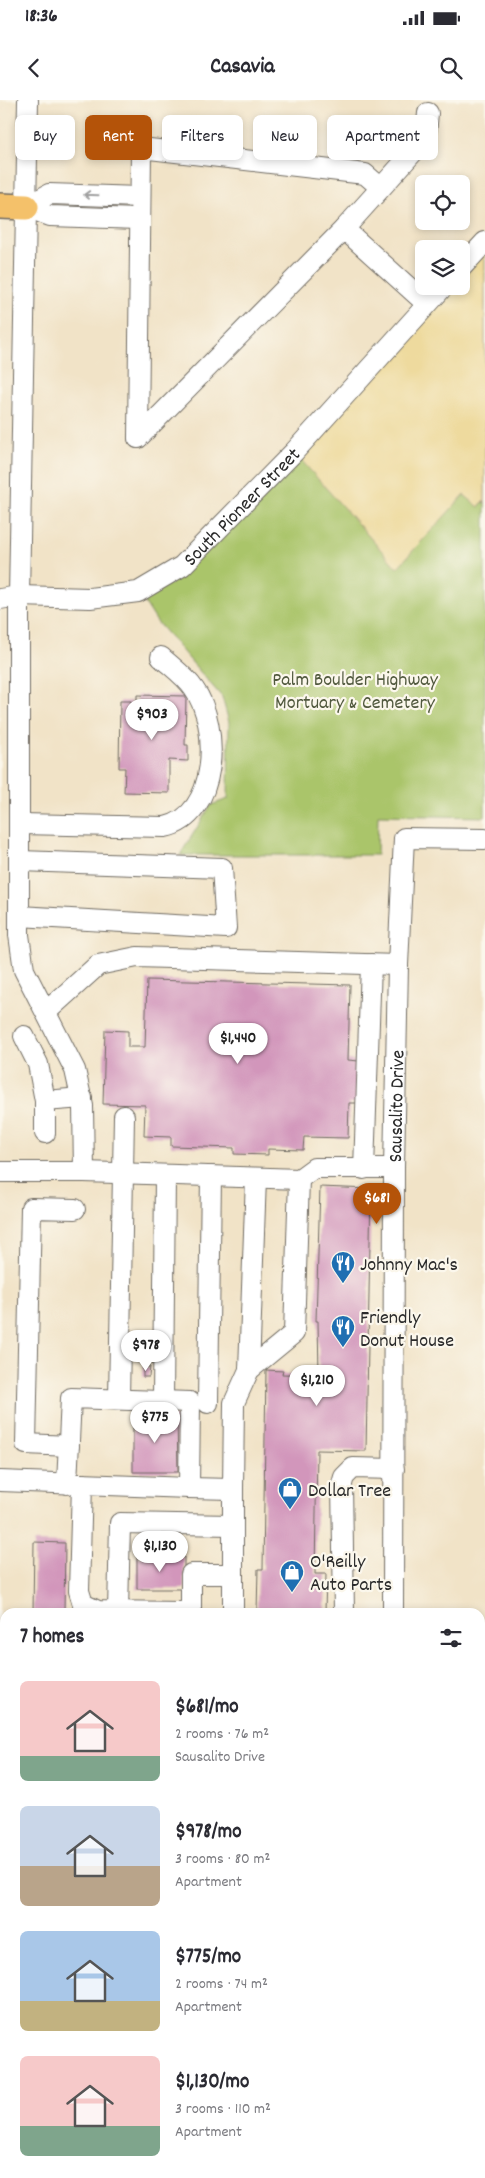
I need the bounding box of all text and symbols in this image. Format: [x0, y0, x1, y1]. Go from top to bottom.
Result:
text: 18:36 [25, 4, 58, 31]
text: Casavia [210, 52, 275, 83]
icon: back [20, 54, 48, 82]
icon: search [437, 54, 465, 82]
chip: Buy [15, 115, 75, 160]
chip: Rent [85, 115, 152, 160]
chip: Filters [162, 115, 243, 160]
chip: New [253, 115, 317, 160]
chip: Apartment [327, 115, 438, 160]
map controls [415, 175, 470, 295]
button: locate [415, 175, 470, 230]
one-way arrow [83, 191, 99, 200]
button: layers [415, 240, 470, 295]
street label: South Pioneer Street [178, 442, 308, 574]
park label: Palm Boulder Highway Mortuary & Cemetery [272, 667, 439, 718]
pin: $903 [122, 698, 182, 741]
text: $903 [136, 703, 168, 726]
pin: $1,440 [197, 1022, 279, 1065]
text: $1,440 [220, 1027, 256, 1050]
street label: Sausalito Drive [383, 1049, 413, 1163]
pin: $681 [347, 1182, 407, 1225]
text: $681 [364, 1187, 390, 1210]
restaurant icon: Johnny Mac's [330, 1250, 356, 1284]
place label: Johnny Mac's [360, 1252, 458, 1280]
place label: Friendly Donut House [360, 1305, 454, 1356]
restaurant icon: Friendly Donut House [330, 1314, 356, 1348]
pin: $978 [116, 1330, 176, 1372]
text: $978 [132, 1334, 160, 1357]
pin: $1,210 [276, 1364, 358, 1407]
text: $1,210 [300, 1369, 334, 1392]
pin: $775 [125, 1402, 185, 1444]
text: $775 [141, 1406, 169, 1429]
shop icon: Dollar Tree [277, 1476, 303, 1510]
place label: Dollar Tree [308, 1478, 391, 1506]
pin: $1,130 [119, 1530, 201, 1573]
text: $1,130 [143, 1535, 177, 1558]
place label: O'Reilly Auto Parts [310, 1549, 392, 1600]
shop icon: O'Reilly Auto Parts [279, 1559, 305, 1593]
text: 7 homes [20, 1623, 84, 1653]
icon: filters [437, 1624, 465, 1652]
text: $681/mo [175, 1693, 239, 1723]
icon: home [60, 1701, 120, 1761]
text: 2 rooms · 76 m² [175, 1723, 269, 1746]
text: Sausalito Drive [175, 1746, 265, 1769]
text: $978/mo [175, 1818, 242, 1848]
icon: home [60, 1826, 120, 1886]
text: 3 rooms · 80 m² [175, 1848, 270, 1871]
text: Apartment [175, 1871, 242, 1894]
text: $775/mo [175, 1943, 241, 1973]
icon: home [60, 1951, 120, 2011]
text: 2 rooms · 74 m² [175, 1973, 268, 1996]
text: Apartment [175, 1996, 242, 2019]
text: $1,130/mo [175, 2068, 249, 2098]
icon: home [60, 2076, 120, 2136]
text: 3 rooms · 110 m² [175, 2098, 271, 2121]
text: Apartment [175, 2121, 242, 2144]

